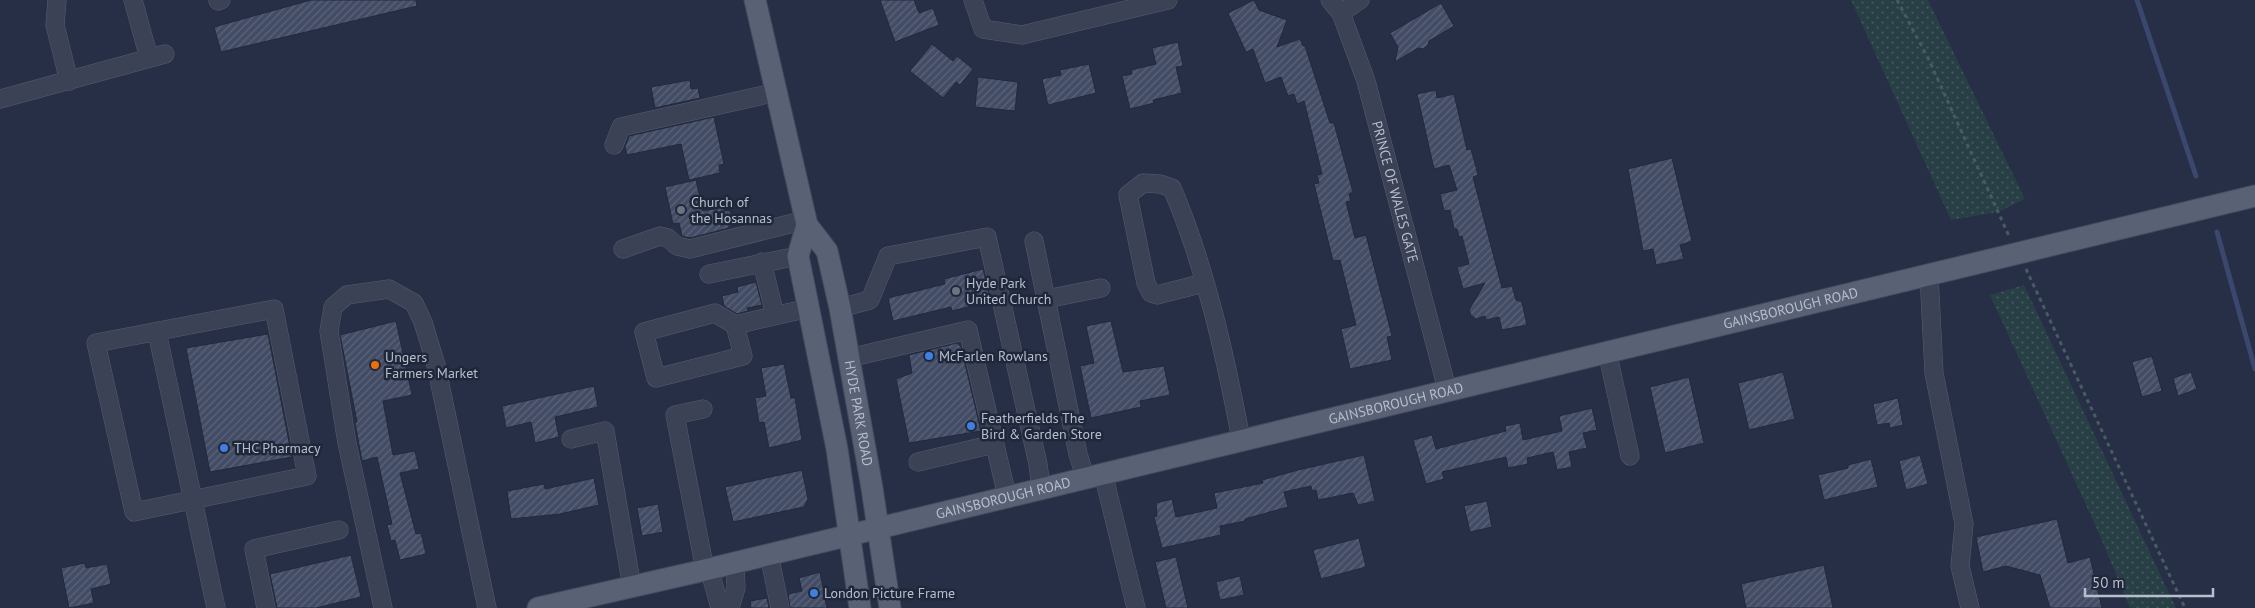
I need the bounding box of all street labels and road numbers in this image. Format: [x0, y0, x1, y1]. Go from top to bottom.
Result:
street label: PRINCE OF WALES GATE [1368, 119, 1422, 265]
street label: GAINSBOROUGH ROAD [1721, 283, 1860, 333]
street label: HYDE PARK ROAD [840, 359, 877, 468]
street label: GAINSBOROUGH ROAD [1327, 378, 1465, 428]
street label: GAINSBOROUGH ROAD [934, 473, 1072, 523]

